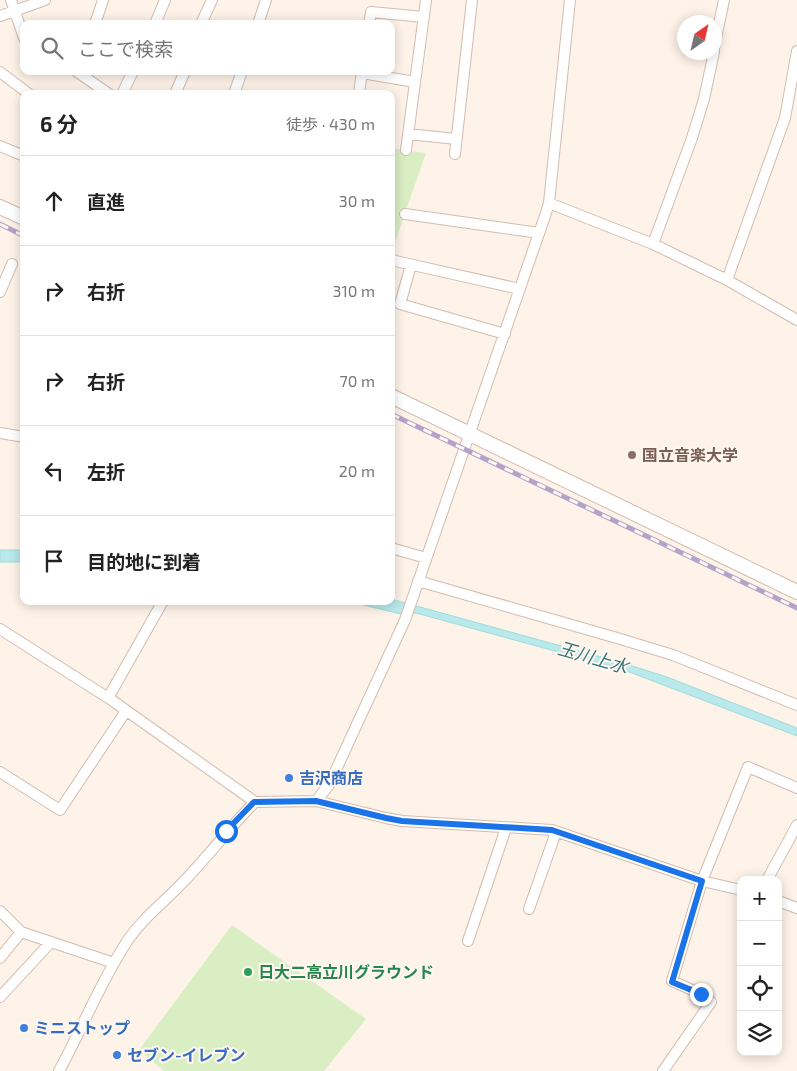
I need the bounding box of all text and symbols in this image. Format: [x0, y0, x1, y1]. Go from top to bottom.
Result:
north arrow [677, 15, 722, 60]
search box [20, 20, 395, 75]
icon: search [38, 34, 66, 62]
text: ここで検索 [78, 37, 173, 60]
text: 6 分 [40, 111, 78, 136]
text: 徒歩 · 430 m [286, 114, 375, 133]
icon: ahead [40, 187, 68, 215]
text: 直進 [87, 190, 125, 213]
text: 30 m [339, 191, 375, 210]
icon: right [40, 277, 68, 305]
text: 右折 [87, 280, 125, 303]
text: 310 m [333, 281, 375, 300]
icon: right [40, 367, 68, 395]
text: 右折 [87, 370, 125, 393]
text: 70 m [340, 371, 375, 390]
place label: 国立音楽大学 [642, 445, 738, 464]
marker: 国立音楽大学 [626, 449, 638, 461]
icon: left [40, 457, 68, 485]
text: 左折 [87, 460, 125, 483]
text: 20 m [339, 461, 375, 480]
icon: arrive [40, 547, 68, 575]
text: 目的地に到着 [87, 550, 201, 573]
water label: 玉川上水 [556, 637, 633, 678]
place label: 吉沢商店 [299, 768, 363, 787]
marker: 吉沢商店 [283, 772, 295, 784]
route start [215, 820, 238, 843]
map controls [737, 876, 782, 1056]
button: + [737, 876, 782, 921]
button: − [737, 921, 782, 966]
place label: 日大二高立川グラウンド [258, 962, 434, 981]
marker: 日大二高立川グラウンド [242, 966, 254, 978]
button: locate [737, 966, 782, 1011]
route end [690, 983, 713, 1006]
button: layers [737, 1011, 782, 1056]
place label: ミニストップ [34, 1018, 130, 1037]
marker: ミニストップ [18, 1022, 30, 1034]
place label: セブン-イレブン [127, 1045, 246, 1064]
marker: セブン-イレブン [111, 1049, 123, 1061]

